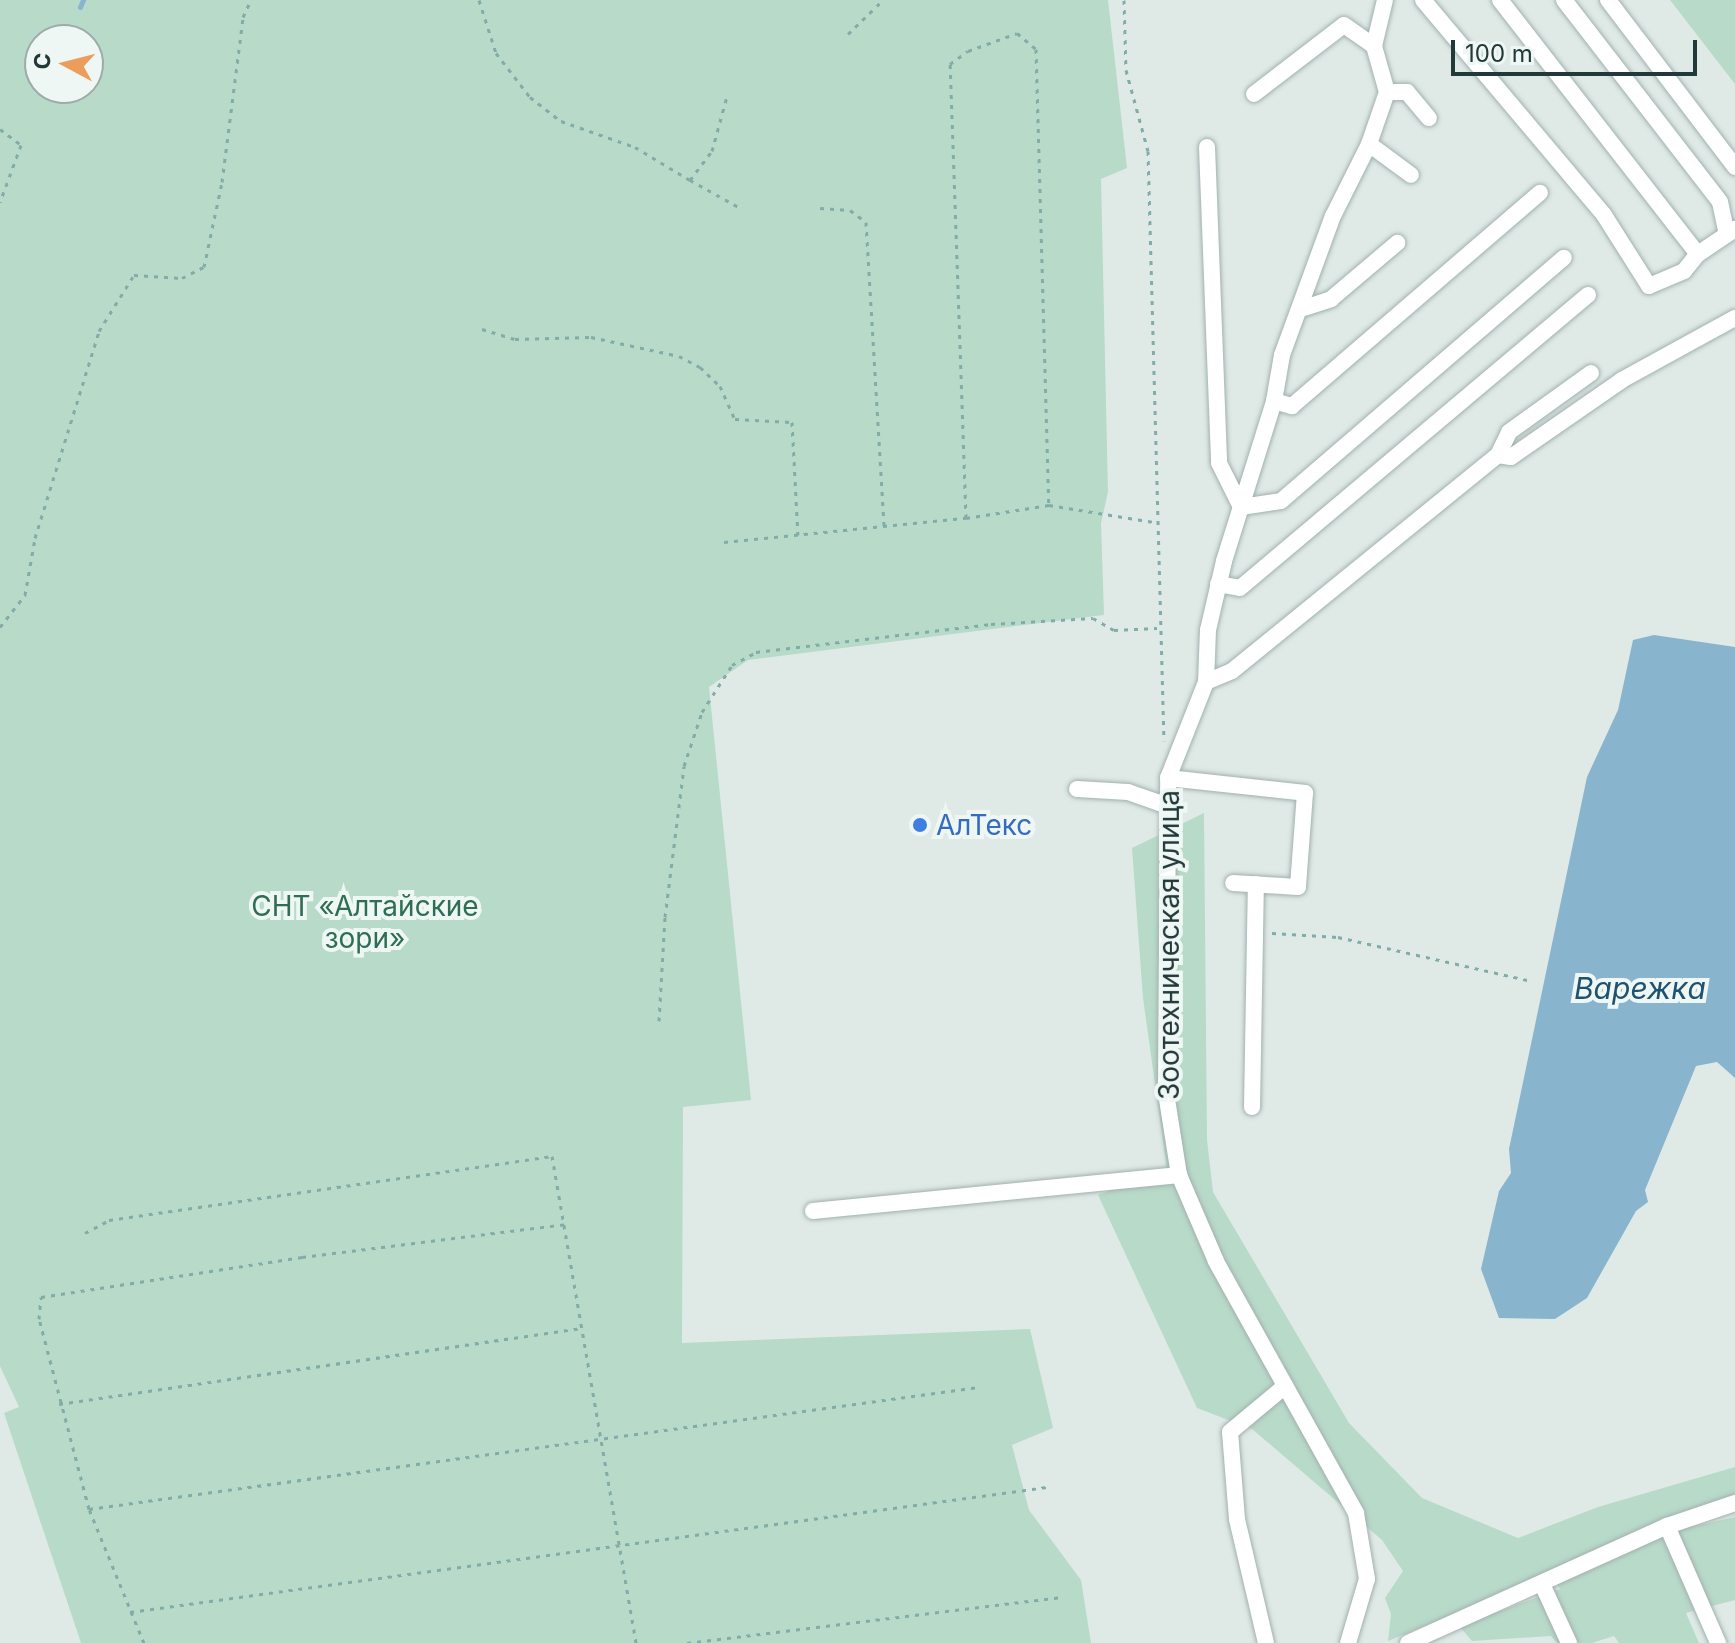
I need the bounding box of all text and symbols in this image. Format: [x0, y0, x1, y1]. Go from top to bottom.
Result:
north arrow [24, 24, 104, 104]
scale bar [1455, 24, 1701, 74]
text: 100 m [1465, 39, 1533, 68]
text: С [28, 52, 56, 71]
street label: Зоотехническая улица [1152, 790, 1186, 1100]
place label: АлТекс [936, 808, 1032, 842]
marker: АлТекс [911, 816, 929, 834]
park label: СНТ «Алтайские зори» [251, 889, 479, 955]
water label: Варежка [1574, 970, 1706, 1006]

